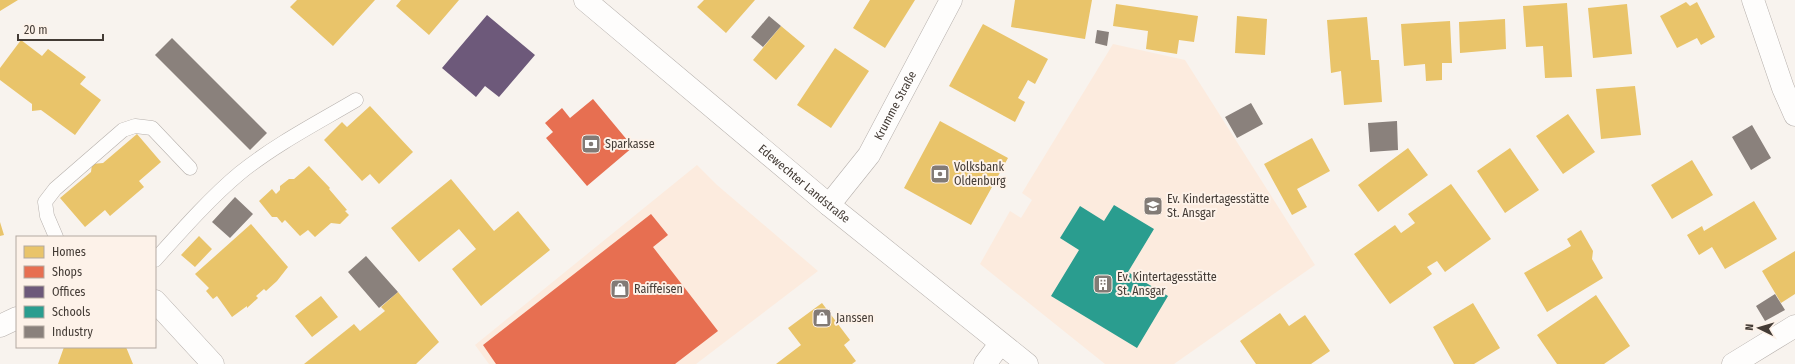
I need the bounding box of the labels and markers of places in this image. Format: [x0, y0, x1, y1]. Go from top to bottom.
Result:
bank icon: Sparkasse [580, 133, 602, 155]
place label: Sparkasse [605, 137, 655, 151]
place label: Volksbank Oldenburg [954, 160, 1006, 188]
bank icon: Volksbank Oldenburg [929, 163, 951, 185]
place label: Ev. Kindertagesstätte St. Ansgar [1167, 192, 1269, 220]
school or university icon: Ev. Kindertagesstätte St. Ansgar [1142, 195, 1164, 217]
place label: Ev. Kintertagesstätte St. Ansgar [1117, 270, 1217, 298]
building icon: Ev. Kintertagesstätte St. Ansgar [1092, 273, 1114, 295]
shop icon: Raiffeisen [609, 278, 631, 300]
place label: Raiffeisen [634, 282, 683, 296]
shop icon: Janssen [811, 307, 833, 329]
place label: Janssen [836, 311, 874, 325]

